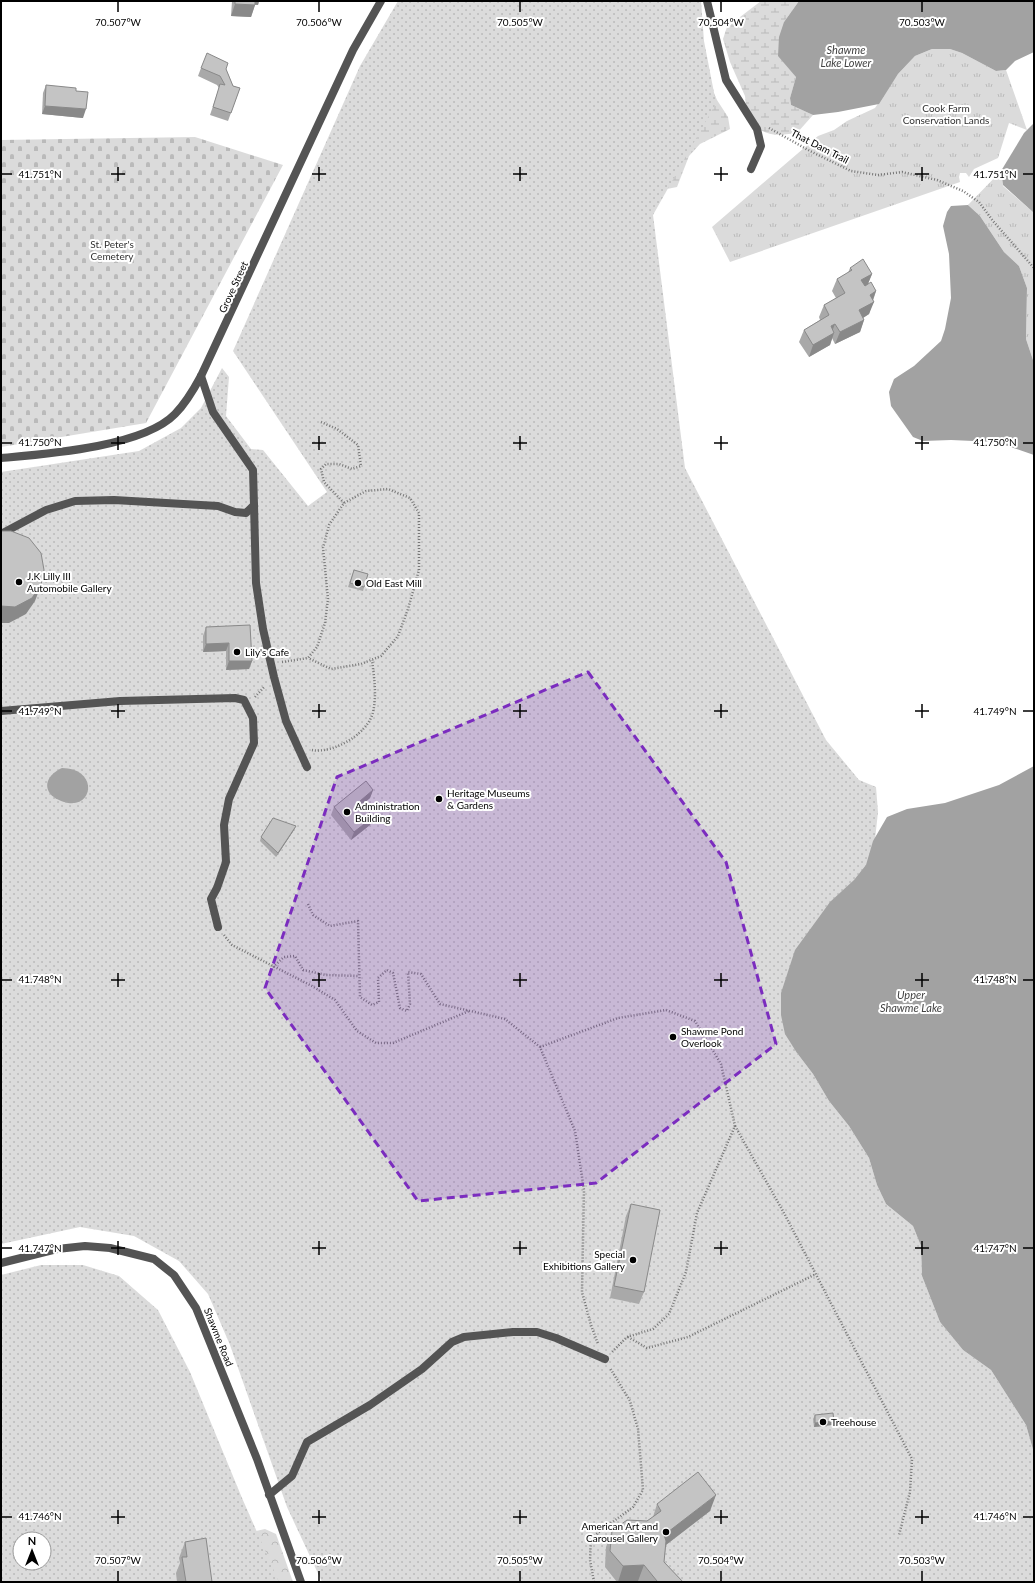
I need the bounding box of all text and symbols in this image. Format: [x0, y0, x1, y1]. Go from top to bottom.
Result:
text: 70.507°W [95, 16, 142, 28]
text: 70.506°W [296, 16, 343, 28]
text: 70.505°W [497, 16, 544, 28]
text: 70.504°W [698, 16, 745, 28]
text: 70.503°W [899, 16, 946, 28]
water label: Shawme Lake Lower [821, 43, 872, 69]
park label: Cook Farm Conservation Lands [903, 102, 989, 126]
street label: That Dam Trail [789, 126, 851, 166]
text: 41.751°N [18, 168, 62, 180]
text: 41.751°N [973, 168, 1017, 180]
park label: St. Peter's Cemetery [90, 238, 134, 262]
street label: Grove Street [216, 259, 250, 315]
text: 41.750°N [18, 436, 62, 448]
text: 41.750°N [973, 436, 1017, 448]
place label: J.K Lilly III Automobile Gallery [27, 570, 112, 594]
marker: J.K Lilly III Automobile Gallery [14, 577, 24, 587]
place label: Old East Mill [366, 577, 422, 589]
marker: Old East Mill [353, 578, 363, 588]
place label: Lily's Cafe [245, 646, 289, 658]
marker: Lily's Cafe [232, 647, 242, 657]
text: 41.749°N [18, 705, 62, 717]
text: 41.749°N [973, 705, 1017, 717]
place label: Heritage Museums & Gardens [447, 787, 530, 811]
marker: Heritage Museums & Gardens [434, 794, 444, 804]
place label: Administration Building [355, 800, 420, 824]
marker: Administration Building [342, 807, 352, 817]
text: 41.748°N [18, 973, 62, 985]
text: 41.748°N [973, 973, 1017, 985]
water label: Upper Shawme Lake [880, 988, 942, 1014]
place label: Shawme Pond Overlook [681, 1025, 743, 1049]
marker: Shawme Pond Overlook [668, 1032, 678, 1042]
text: 41.747°N [18, 1242, 62, 1254]
text: 41.747°N [973, 1242, 1017, 1254]
place label: Special Exhibitions Gallery [543, 1248, 626, 1272]
marker: Special Exhibitions Gallery [628, 1255, 638, 1265]
street label: Shawme Road [202, 1306, 236, 1368]
place label: Treehouse [831, 1416, 876, 1428]
marker: Treehouse [818, 1417, 828, 1427]
text: 41.746°N [18, 1510, 62, 1522]
text: 41.746°N [973, 1510, 1017, 1522]
place label: American Art and Carousel Gallery [581, 1520, 659, 1544]
marker: American Art and Carousel Gallery [661, 1527, 671, 1537]
north arrow [12, 1531, 52, 1571]
text: N [28, 1534, 36, 1547]
text: 70.507°W [95, 1554, 142, 1566]
text: 70.506°W [296, 1554, 343, 1566]
text: 70.505°W [497, 1554, 544, 1566]
text: 70.504°W [698, 1554, 745, 1566]
text: 70.503°W [899, 1554, 946, 1566]

